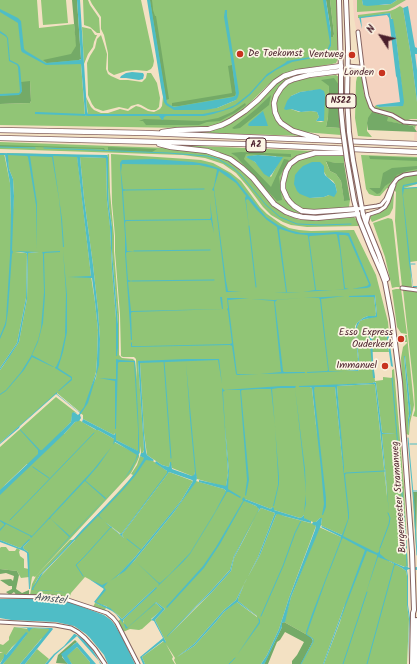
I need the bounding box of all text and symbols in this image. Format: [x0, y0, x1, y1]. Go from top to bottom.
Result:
north arrow [361, 16, 401, 56]
text: N [362, 21, 381, 37]
place label: De Toekomst [248, 48, 303, 60]
marker: De Toekomst [235, 49, 245, 59]
place label: Ventweg [309, 49, 344, 61]
marker: Ventweg [347, 50, 357, 60]
place label: Londen [344, 67, 374, 79]
marker: Londen [377, 68, 387, 78]
road number: N522 [326, 94, 356, 108]
road number: A2 [246, 138, 266, 152]
place label: Esso Express Ouderkerk [339, 327, 393, 350]
marker: Esso Express Ouderkerk [396, 334, 406, 344]
place label: Immanuel [336, 360, 377, 372]
marker: Immanuel [380, 361, 390, 371]
street label: Burgemeester Stramanweg [390, 441, 410, 553]
water label: Amstel [33, 592, 67, 608]

